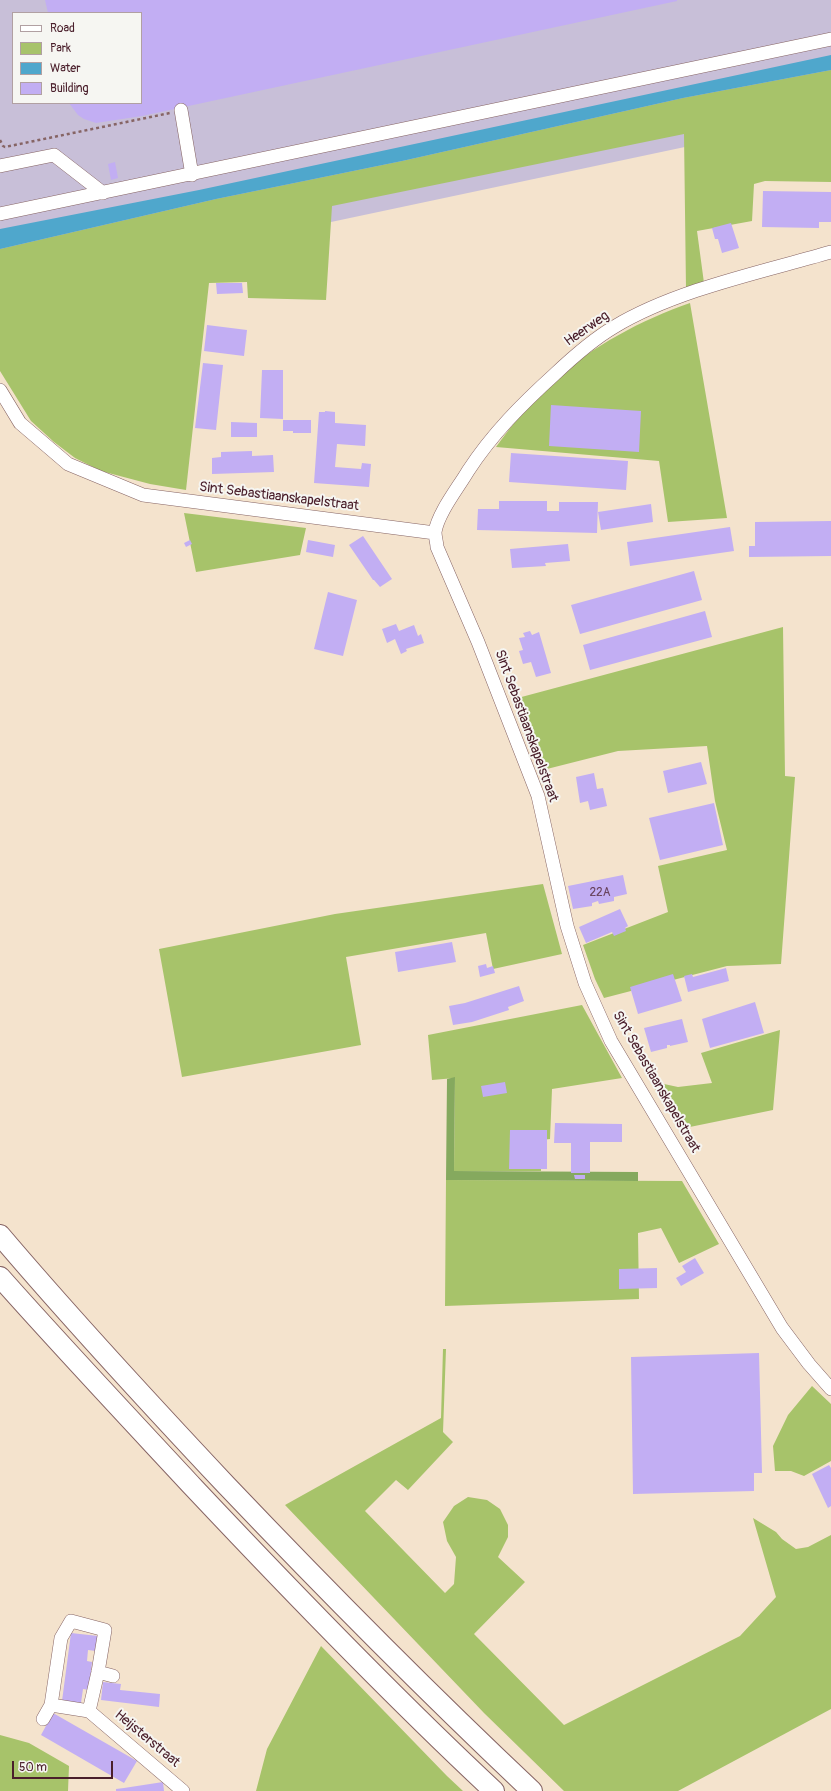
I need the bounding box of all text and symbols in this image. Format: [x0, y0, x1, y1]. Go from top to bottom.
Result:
legend [12, 12, 142, 104]
text: Road [50, 21, 75, 36]
text: Park [50, 41, 71, 56]
text: Water [50, 61, 81, 76]
text: Building [50, 81, 89, 96]
street label: Heerweg [561, 308, 613, 350]
street label: Sint Sebastiaanskapelstraat [198, 479, 360, 515]
street label: Sint Sebastiaanskapelstraat [491, 648, 561, 804]
house number: 22A [589, 886, 611, 900]
street label: Sint Sebastiaanskapelstraat [609, 1008, 703, 1156]
street label: Heijsterstraat [111, 1707, 183, 1771]
scale bar [14, 1753, 115, 1779]
text: 50 m [19, 1760, 47, 1775]

